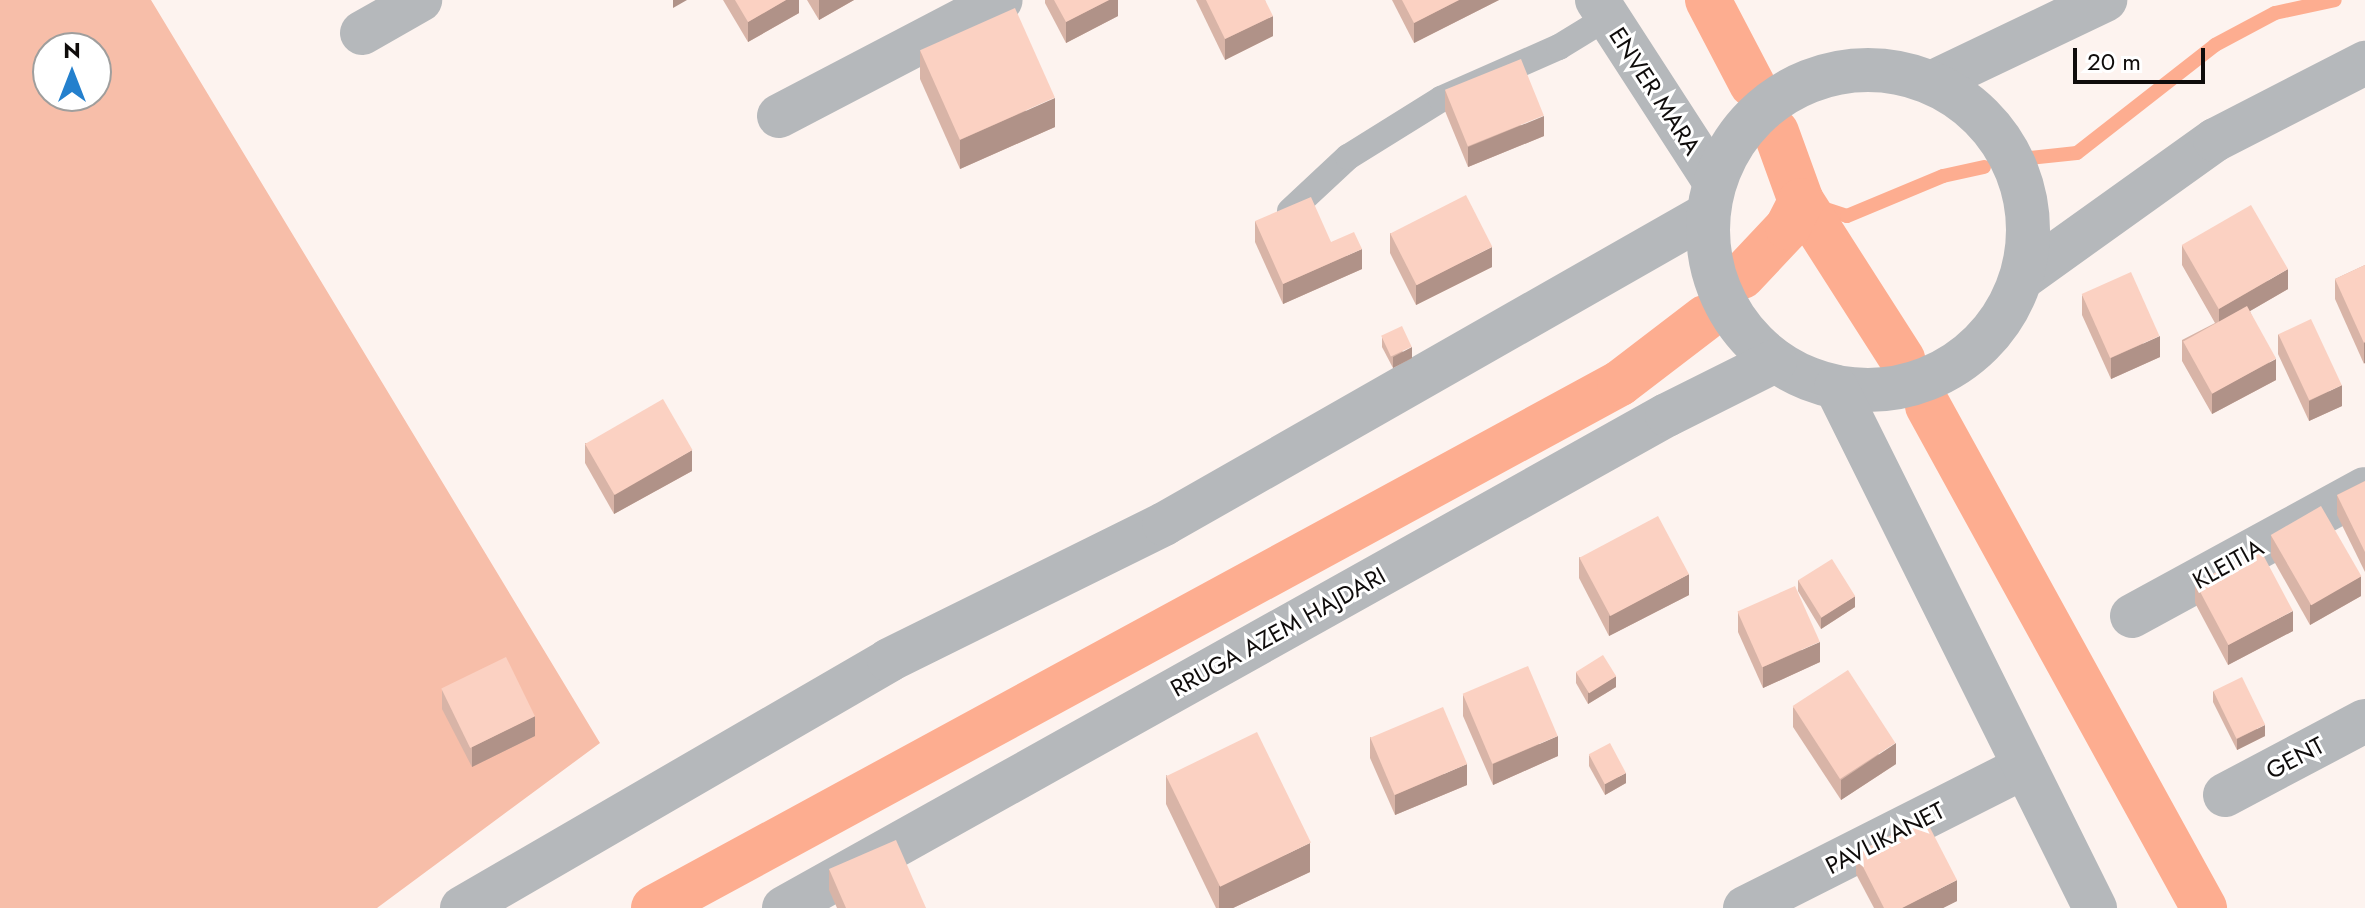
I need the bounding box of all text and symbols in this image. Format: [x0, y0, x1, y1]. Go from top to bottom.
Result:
street label: ENVER MARA [1603, 22, 1707, 160]
north arrow [32, 32, 112, 112]
scale bar [2077, 32, 2209, 82]
text: N [63, 34, 81, 66]
text: 20 m [2087, 44, 2141, 79]
street label: KLEITIA [2188, 533, 2268, 595]
street label: RRUGA AZEM HAJDARI [1166, 561, 1390, 703]
street label: GENT [2261, 731, 2329, 785]
street label: PAVLIKANET [1821, 796, 1949, 880]

